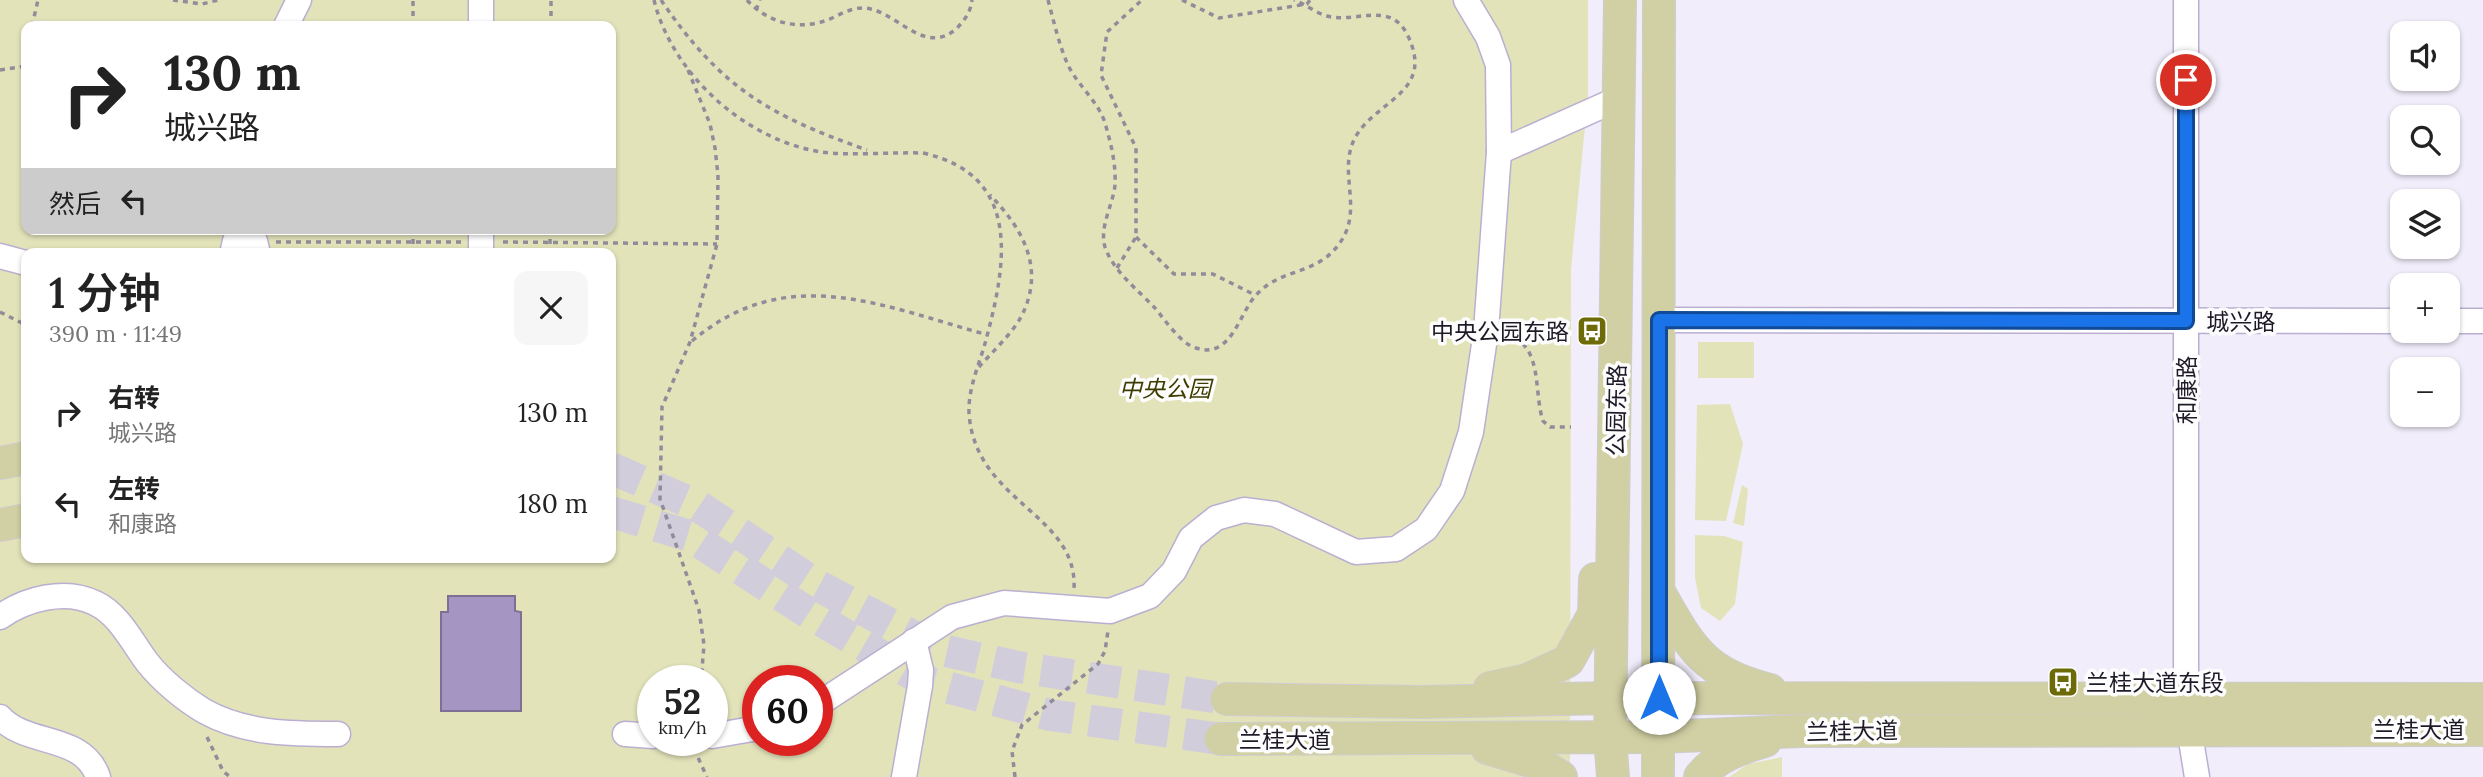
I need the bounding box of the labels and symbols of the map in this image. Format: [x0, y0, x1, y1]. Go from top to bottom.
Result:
pin [2156, 50, 2216, 110]
street label: 城兴路 [2207, 307, 2276, 336]
bus stop icon: 中央公园东路 [1575, 314, 1609, 348]
place label: 中央公园东路 [1431, 317, 1569, 346]
street label: 和康路 [2172, 356, 2201, 425]
street label: 公园东路 [1601, 364, 1631, 456]
park label: 中央公园 [1119, 374, 1214, 403]
position arrow [1622, 661, 1696, 735]
speed limit sign: 60 [742, 665, 833, 756]
bus stop icon: 兰桂大道东段 [2046, 665, 2080, 699]
place label: 兰桂大道东段 [2086, 668, 2224, 697]
street label: 兰桂大道 [2373, 715, 2465, 744]
street label: 兰桂大道 [1806, 716, 1898, 746]
street label: 兰桂大道 [1239, 725, 1331, 754]

